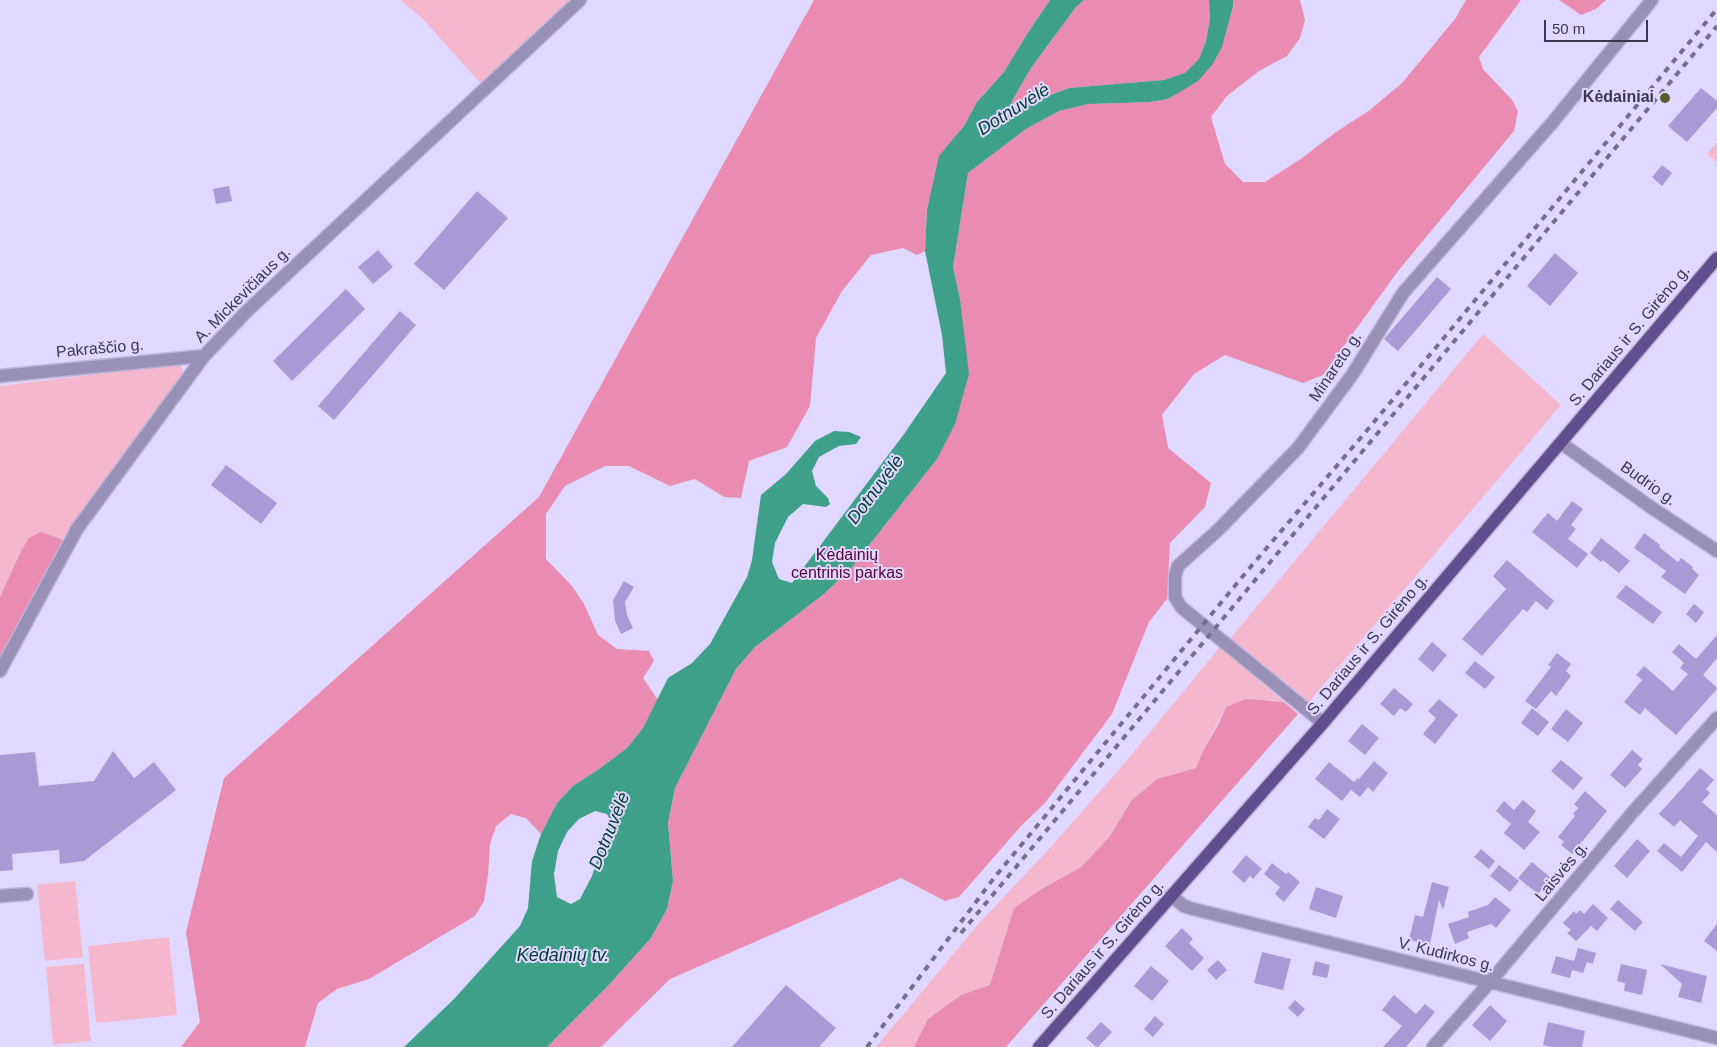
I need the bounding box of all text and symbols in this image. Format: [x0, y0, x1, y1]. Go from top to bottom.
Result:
scale bar [1547, 10, 1651, 42]
text: 50 m [1552, 20, 1585, 37]
water label: Dotnuvėlė [974, 79, 1054, 141]
place label: Kėdainiai [1583, 88, 1654, 108]
marker: Kėdainiai [1658, 91, 1672, 105]
street label: A. Mickevičiaus g. [191, 243, 295, 347]
street label: S. Dariaus ir S. Girėno g. [1565, 262, 1695, 410]
street label: Minareto g. [1306, 328, 1366, 406]
street label: Pakraščio g. [55, 336, 145, 362]
water label: Dotnuvėlė [843, 451, 909, 529]
street label: Budrio g. [1616, 458, 1680, 510]
park label: Kėdainių centrinis parkas [791, 546, 903, 584]
street label: S. Dariaus ir S. Girėno g. [1303, 571, 1433, 719]
water label: Dotnuvėlė [585, 789, 635, 873]
street label: Laisvės g. [1531, 838, 1593, 906]
street label: S. Dariaus ir S. Girėno g. [1037, 877, 1169, 1023]
street label: V. Kudirkos g. [1396, 934, 1496, 976]
water label: Kėdainių tv. [517, 945, 609, 967]

